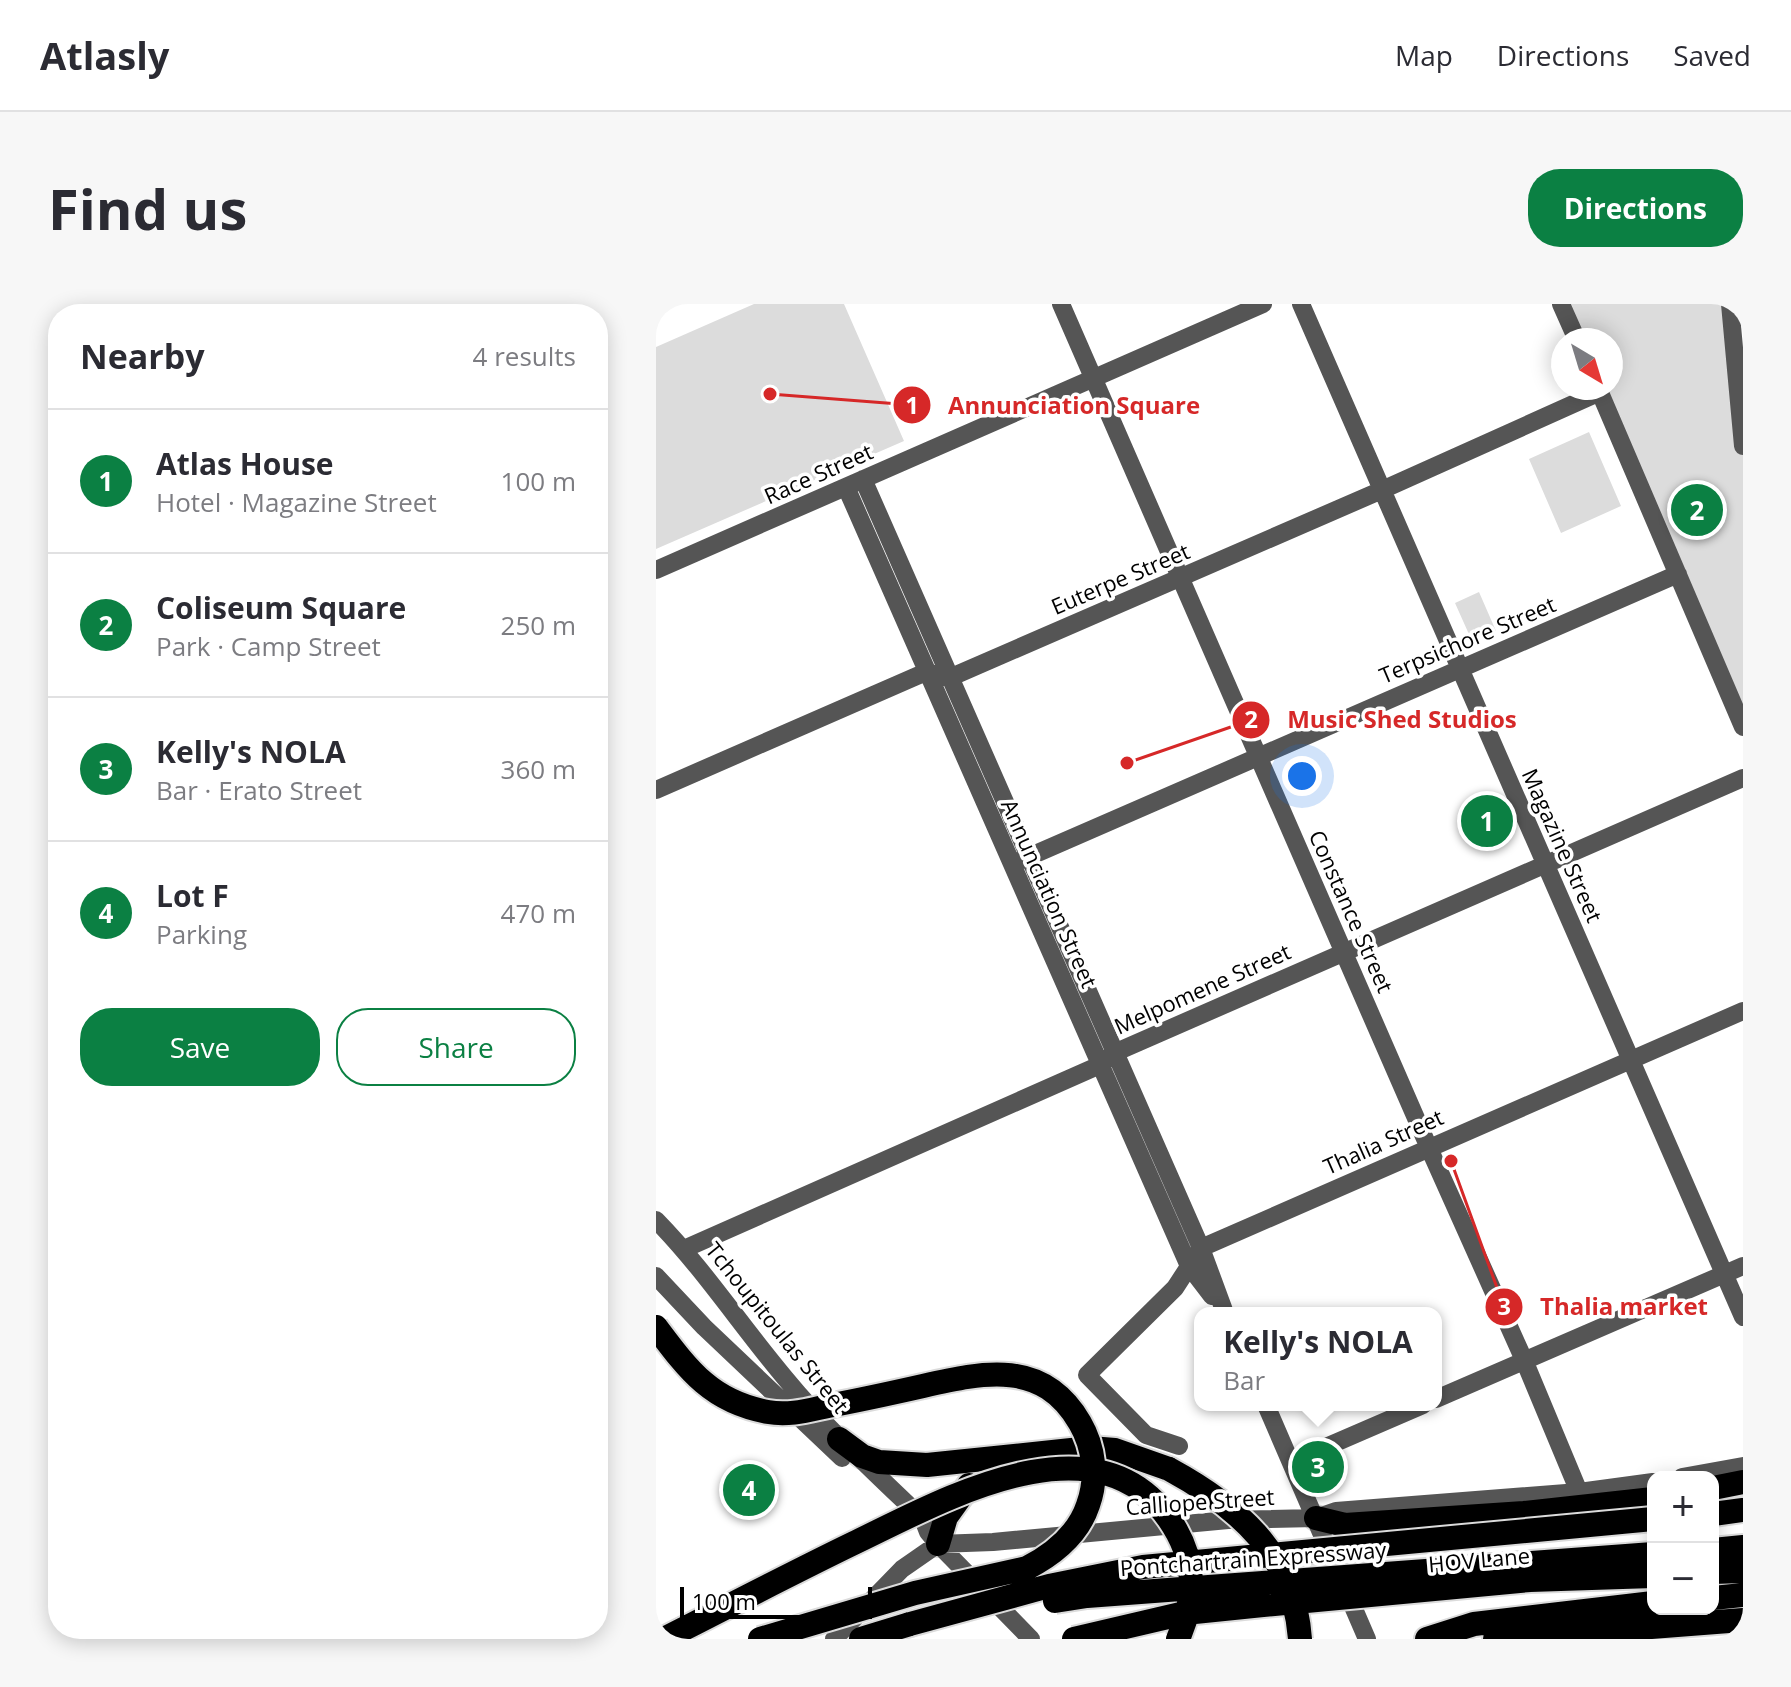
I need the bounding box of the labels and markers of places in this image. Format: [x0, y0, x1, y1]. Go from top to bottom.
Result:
callout: Annunciation Square [892, 381, 1216, 429]
pin: 2 [1671, 480, 1723, 540]
callout: Music Shed Studios [1231, 696, 1533, 744]
pin: 1 [1461, 791, 1513, 851]
callout: Thalia market [1484, 1283, 1724, 1331]
pin: 3 [1292, 1437, 1344, 1497]
pin: 4 [723, 1460, 775, 1520]

